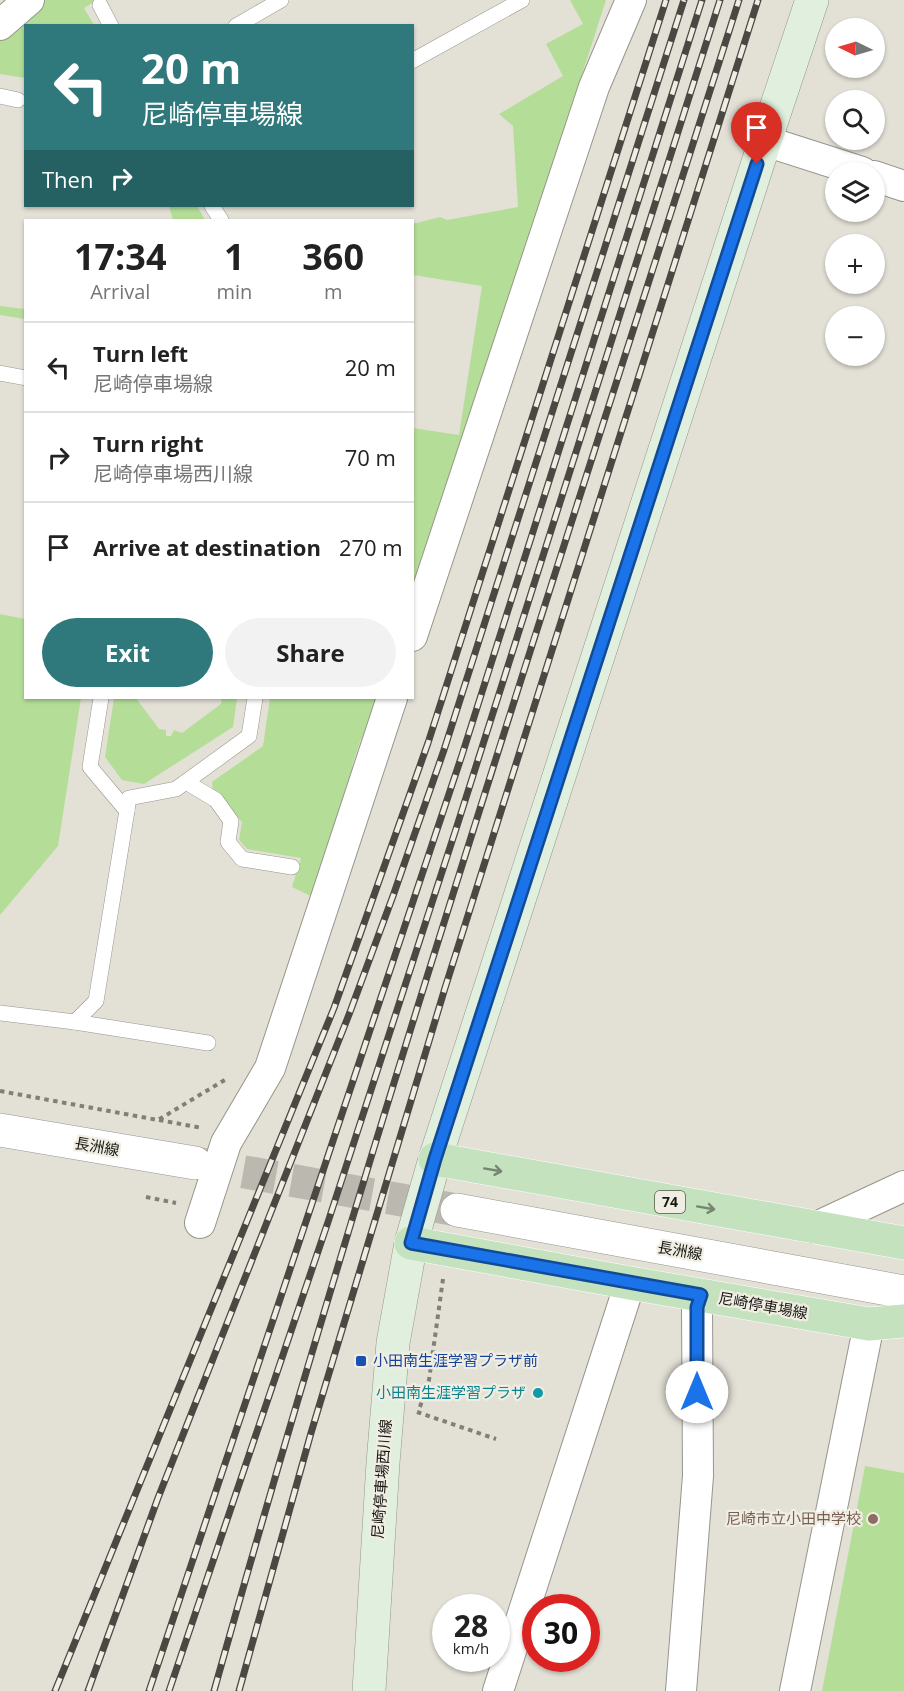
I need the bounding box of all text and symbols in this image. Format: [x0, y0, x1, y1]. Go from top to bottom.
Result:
north arrow [825, 18, 885, 78]
map controls [825, 18, 885, 366]
text: 20 m [141, 39, 241, 96]
icon: left [42, 48, 120, 126]
button: search [825, 90, 885, 150]
text: 尼崎停車場線 [141, 95, 303, 132]
pin [731, 102, 782, 164]
icon: arrive [740, 111, 773, 144]
icon: right [105, 162, 138, 195]
button: layers [825, 162, 885, 222]
text: Then [42, 164, 93, 194]
text: 17:34 [74, 232, 167, 281]
text: 1 [224, 232, 245, 281]
text: 360 [302, 232, 364, 281]
button: + [825, 234, 885, 294]
text: Arrival [90, 278, 150, 305]
text: min [216, 278, 252, 305]
text: m [324, 278, 342, 305]
button: − [825, 306, 885, 366]
text: Turn left [93, 338, 188, 368]
icon: left [42, 351, 75, 384]
text: 20 m [345, 352, 396, 382]
text: 尼崎停車場線 [93, 370, 213, 397]
text: Turn right [93, 428, 204, 458]
icon: right [42, 441, 75, 474]
text: 70 m [345, 442, 396, 472]
text: 尼崎停車場西川線 [93, 460, 253, 487]
icon: arrive [42, 531, 75, 564]
text: Arrive at destination [93, 532, 321, 562]
text: 270 m [339, 532, 403, 562]
button: Exit [42, 618, 213, 687]
button: Share [225, 618, 396, 687]
street label: 長洲線 [73, 1132, 121, 1160]
one-way arrow [483, 1165, 502, 1176]
road number: 74 [655, 1191, 685, 1213]
one-way arrow [695, 1203, 715, 1214]
street label: 長洲線 [656, 1236, 704, 1264]
street label: 尼崎停車場線 [717, 1287, 809, 1323]
place label: 小田南生涯学習プラザ前 [373, 1350, 538, 1370]
marker: 小田南生涯学習プラザ前 [354, 1354, 368, 1368]
position arrow [665, 1360, 729, 1424]
place label: 小田南生涯学習プラザ [376, 1382, 526, 1402]
marker: 小田南生涯学習プラザ [531, 1386, 545, 1400]
street label: 尼崎停車場西川線 [367, 1418, 395, 1539]
place label: 尼崎市立小田中学校 [726, 1508, 861, 1528]
marker: 尼崎市立小田中学校 [866, 1512, 880, 1526]
speed limit sign: 30 [522, 1594, 600, 1672]
text: 28 [454, 1605, 488, 1646]
text: km/h [453, 1638, 489, 1658]

